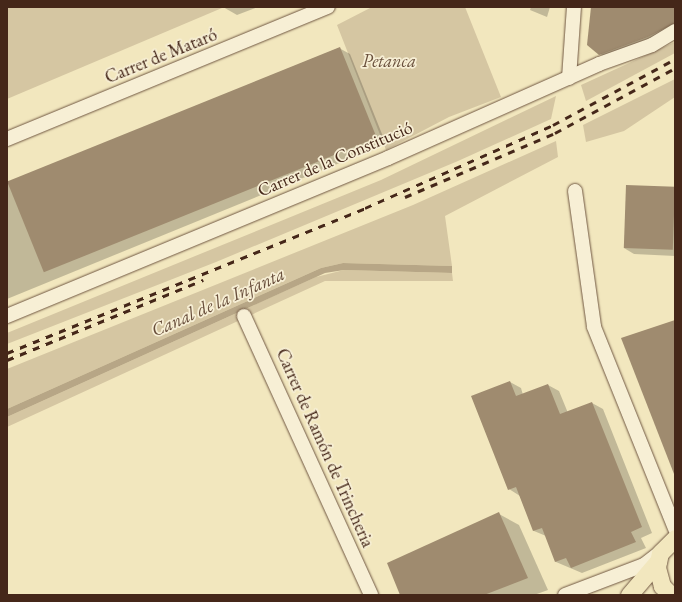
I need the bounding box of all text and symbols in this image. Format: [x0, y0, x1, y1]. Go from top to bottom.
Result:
street label: Carrer de Mataró [102, 24, 220, 88]
park label: Petanca [362, 50, 416, 72]
street label: Carrer de la Constitució [254, 117, 416, 201]
water label: Canal de la Infanta [148, 262, 288, 342]
street label: Carrer de Ramón de Trincheria [271, 345, 379, 551]

